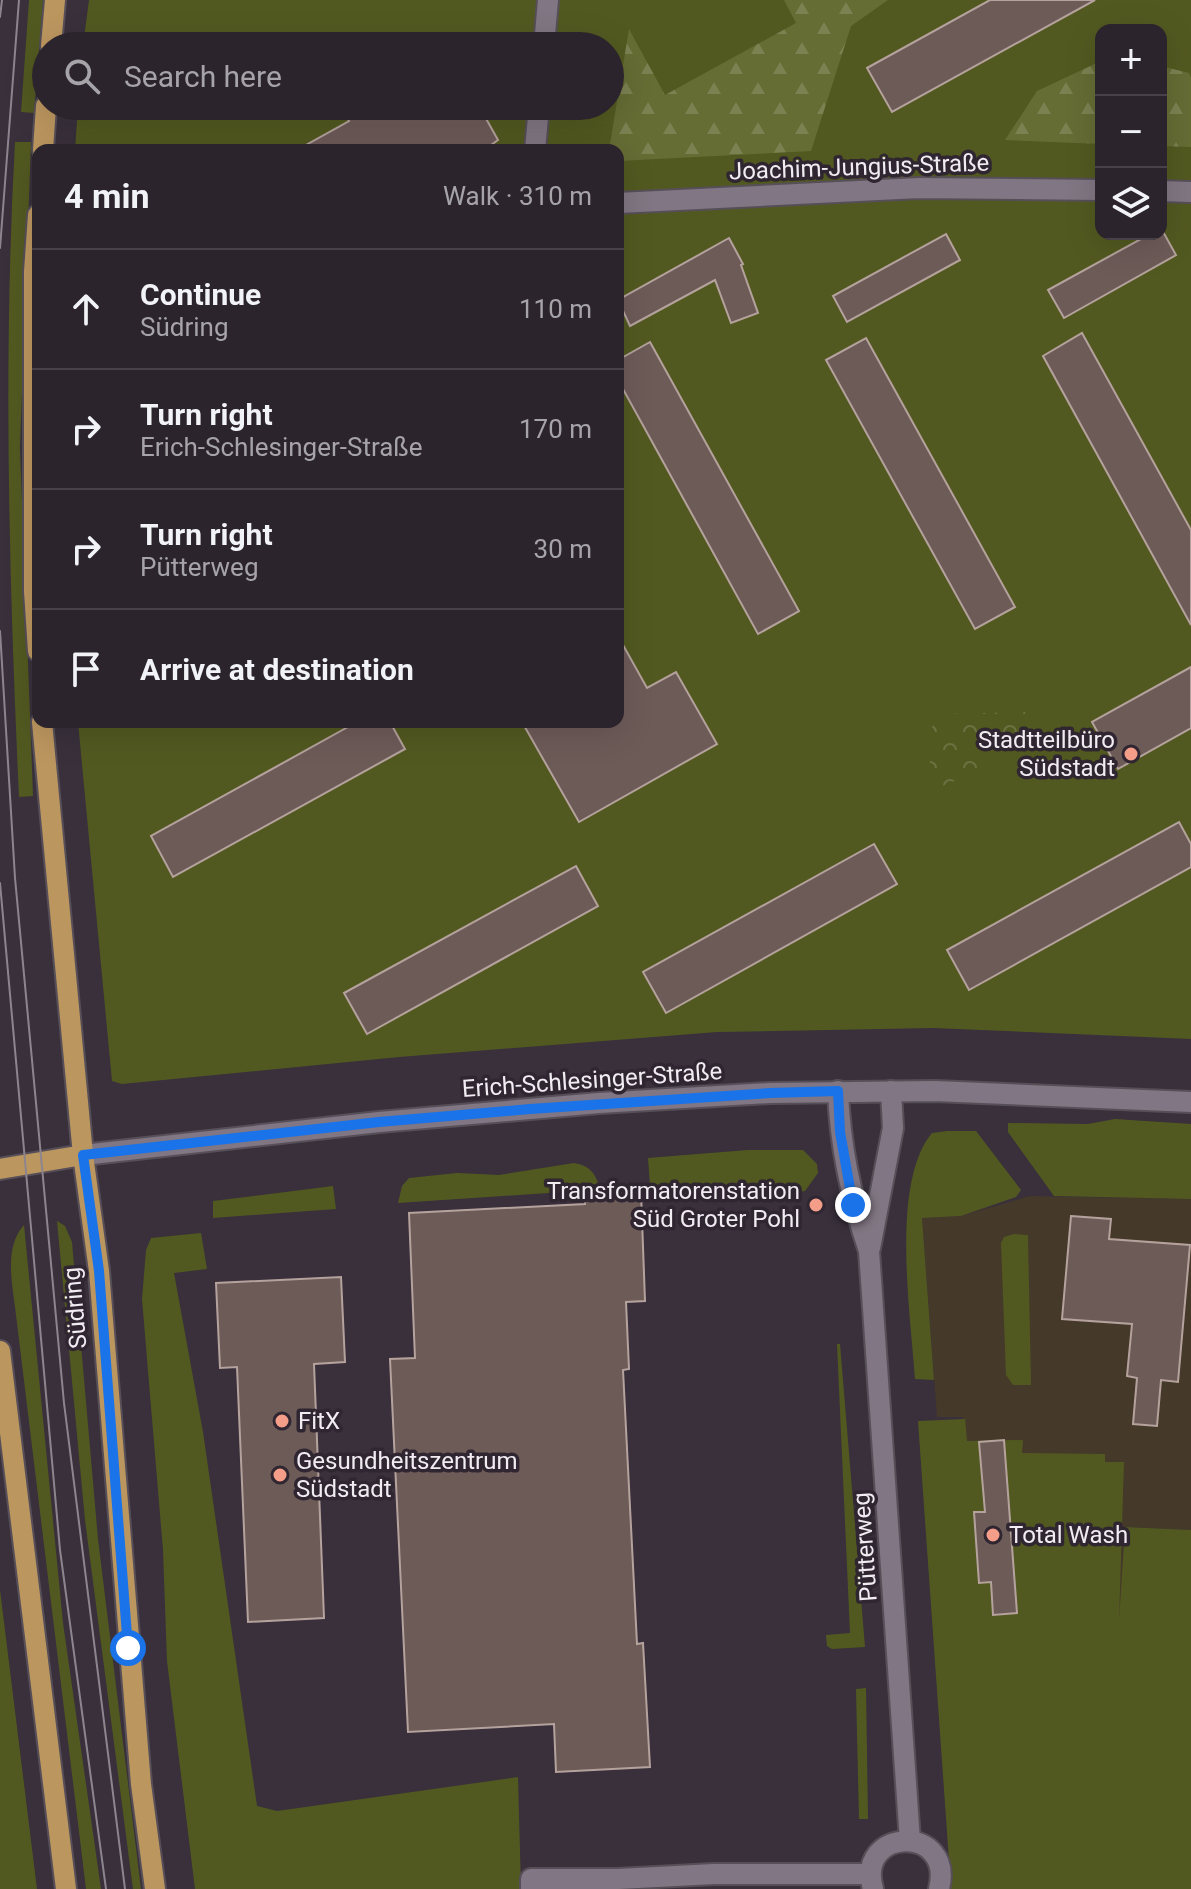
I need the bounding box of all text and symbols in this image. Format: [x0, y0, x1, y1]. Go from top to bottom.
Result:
map controls [1095, 24, 1167, 240]
button: + [1095, 24, 1167, 96]
search box [32, 32, 624, 120]
icon: search [60, 54, 104, 98]
text: Search here [124, 59, 282, 94]
button: − [1095, 96, 1167, 168]
street label: Joachim-Jungius-Straße [728, 148, 990, 186]
button: layers [1095, 168, 1167, 240]
text: 4 min [64, 176, 149, 216]
text: Walk · 310 m [443, 181, 592, 211]
text: Continue [140, 277, 261, 312]
icon: ahead [64, 287, 108, 331]
text: 110 m [519, 294, 592, 324]
text: Südring [140, 312, 229, 342]
text: Turn right [140, 397, 273, 432]
icon: right [64, 407, 108, 451]
text: 170 m [519, 414, 592, 444]
text: Erich-Schlesinger-Straße [140, 432, 423, 462]
text: Turn right [140, 517, 273, 552]
icon: right [64, 527, 108, 571]
text: 30 m [534, 534, 592, 564]
text: Pütterweg [140, 552, 259, 582]
icon: arrive [64, 647, 108, 691]
text: Arrive at destination [140, 652, 414, 687]
place label: Stadtteilbüro Südstadt [978, 726, 1115, 782]
marker: Stadtteilbüro Südstadt [1122, 745, 1140, 763]
street label: Erich-Schlesinger-Straße [461, 1057, 723, 1103]
place label: Transformatorenstation Süd Groter Pohl [547, 1177, 800, 1233]
route end [835, 1187, 871, 1223]
marker: Transformatorenstation Süd Groter Pohl [807, 1196, 825, 1214]
street label: Südring [57, 1266, 93, 1350]
place label: FitX [298, 1407, 340, 1435]
marker: FitX [273, 1412, 291, 1430]
place label: Gesundheitszentrum Südstadt [296, 1447, 517, 1503]
marker: Gesundheitszentrum Südstadt [271, 1466, 289, 1484]
street label: Pütterweg [847, 1491, 883, 1603]
place label: Total Wash [1009, 1521, 1128, 1549]
marker: Total Wash [984, 1526, 1002, 1544]
route start [110, 1630, 146, 1666]

